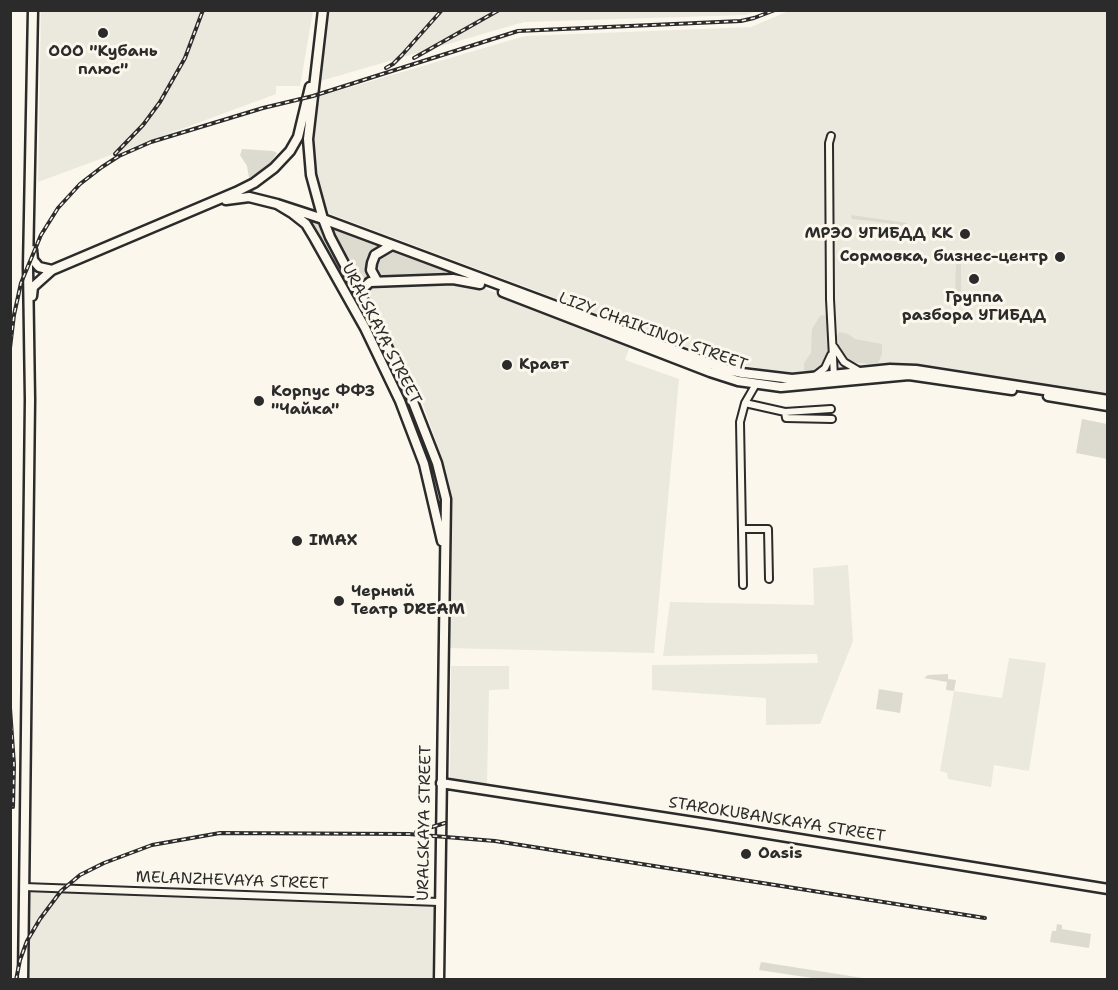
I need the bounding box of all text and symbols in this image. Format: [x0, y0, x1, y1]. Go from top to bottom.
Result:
marker: ООО "Кубань плюс" [96, 26, 110, 40]
place label: ООО "Кубань плюс" [48, 42, 158, 80]
place label: МРЭО УГИБДД КК [804, 224, 953, 244]
marker: МРЭО УГИБДД КК [958, 227, 972, 241]
place label: Сормовка, бизнес-центр [840, 247, 1048, 267]
marker: Сормовка, бизнес-центр [1053, 250, 1067, 264]
street label: URALSKAYA STREET [337, 260, 425, 408]
marker: Группа разбора УГИБДД [967, 272, 981, 286]
place label: Группа разбора УГИБДД [902, 288, 1046, 326]
street label: LIZY CHAIKINOY STREET [556, 289, 750, 375]
place label: Кравт [519, 355, 569, 375]
marker: Кравт [500, 358, 514, 372]
place label: Корпус ФФЗ "Чайка" [271, 382, 375, 420]
marker: Корпус ФФЗ "Чайка" [252, 394, 266, 408]
place label: IMAX [309, 531, 357, 551]
marker: IMAX [290, 534, 304, 548]
place label: Черный Театр DREAM [351, 582, 465, 620]
marker: Черный Театр DREAM [332, 594, 346, 608]
street label: URALSKAYA STREET [414, 745, 436, 901]
street label: STAROKUBANSKAYA STREET [667, 793, 887, 847]
place label: Oasis [758, 844, 802, 864]
marker: Oasis [739, 847, 753, 861]
street label: MELANZHEVAYA STREET [135, 868, 329, 894]

